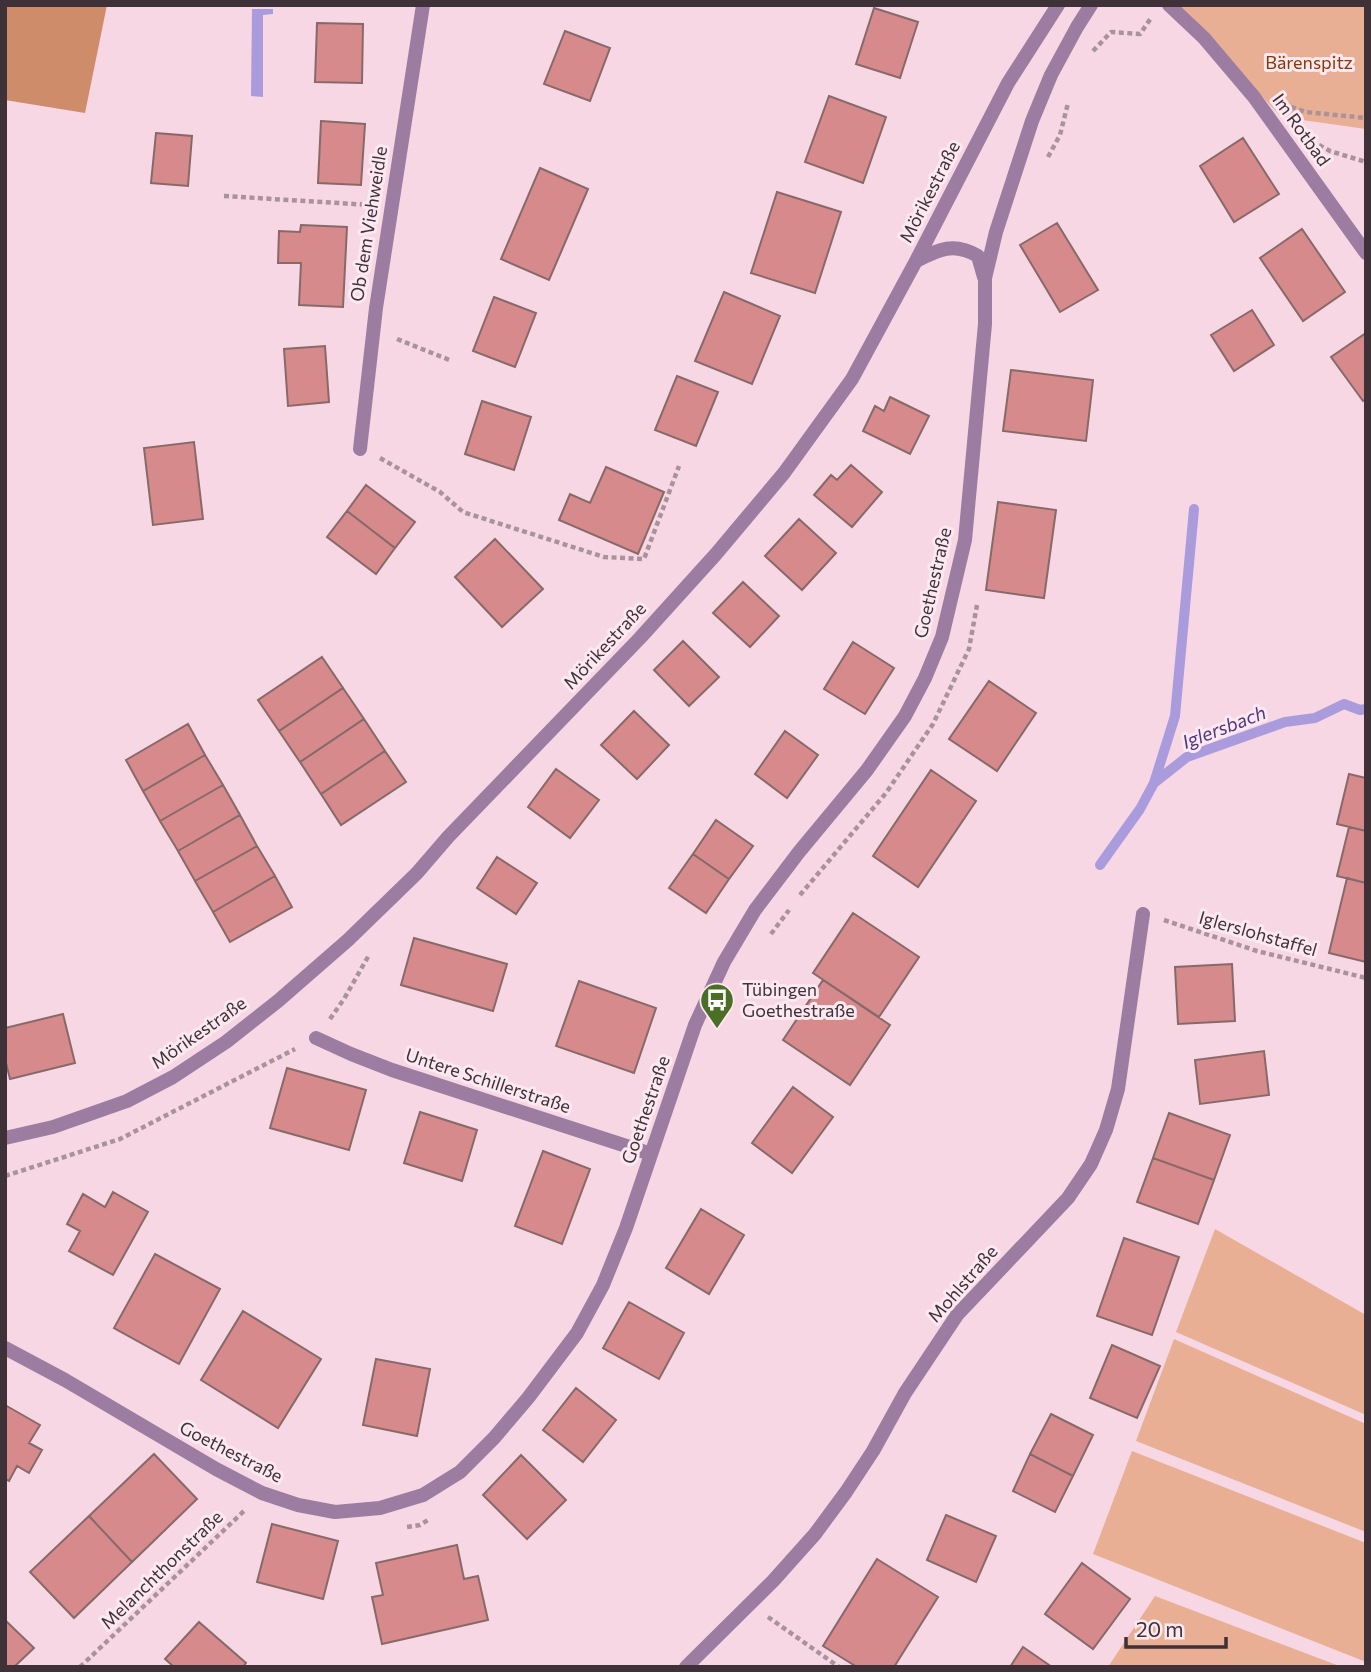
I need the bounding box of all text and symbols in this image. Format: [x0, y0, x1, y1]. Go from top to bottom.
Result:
park label: Bärenspitz [1265, 51, 1353, 73]
street label: Im Rotbad [1268, 89, 1335, 170]
street label: Mörikestraße [894, 137, 964, 246]
street label: Ob dem Viehweidle [345, 145, 391, 303]
street label: Goethestraße [909, 525, 955, 640]
street label: Mörikestraße [558, 597, 650, 693]
water label: Iglersbach [1179, 700, 1269, 753]
street label: Iglerslohstaffel [1197, 906, 1320, 960]
place label: Tübingen Goethestraße [742, 978, 855, 1021]
bus stop icon: Tübingen Goethestraße [698, 981, 736, 1030]
street label: Mörikestraße [147, 991, 250, 1073]
street label: Untere Schillerstraße [403, 1043, 574, 1117]
street label: Goethestraße [616, 1053, 674, 1167]
street label: Mohlstraße [923, 1240, 1002, 1326]
street label: Goethestraße [176, 1416, 287, 1487]
street label: Melanchthonstraße [96, 1505, 227, 1633]
scale bar [1126, 1606, 1226, 1650]
text: 20 m [1136, 1616, 1184, 1641]

